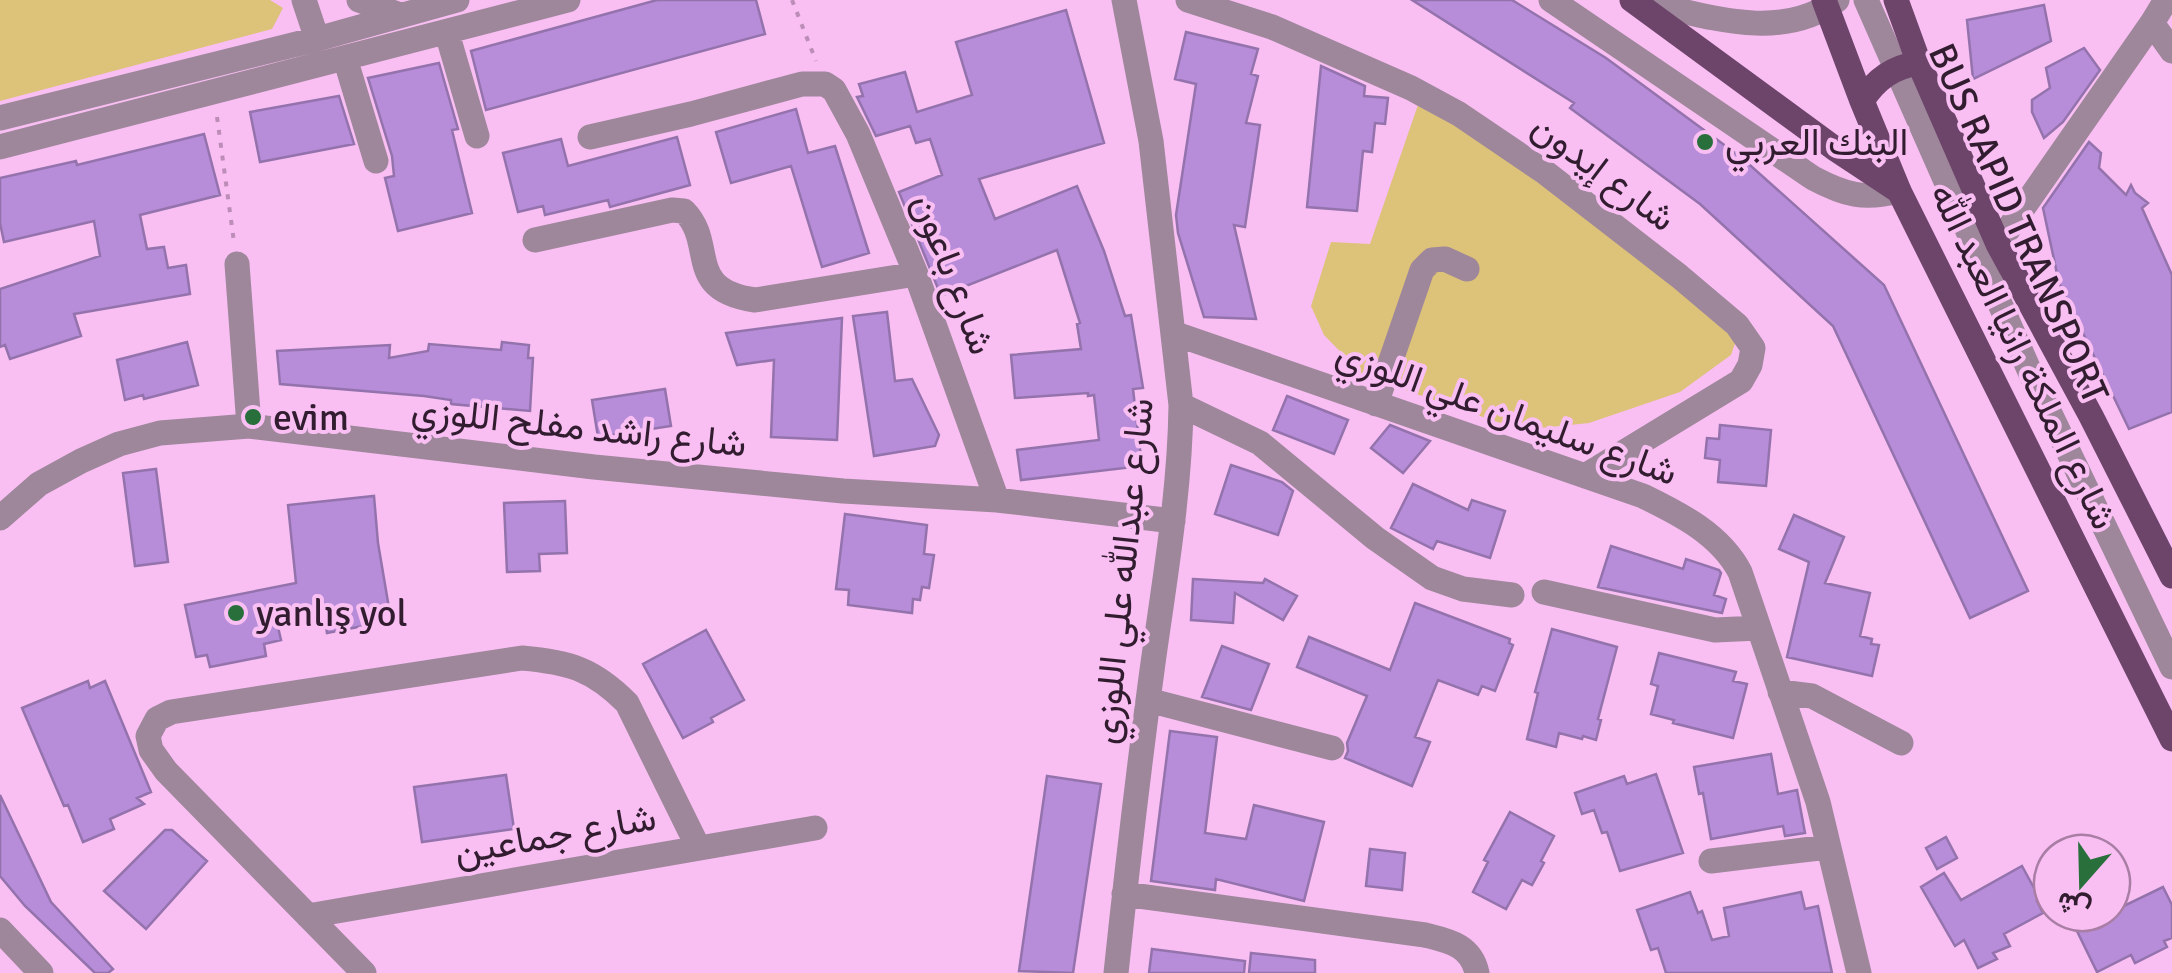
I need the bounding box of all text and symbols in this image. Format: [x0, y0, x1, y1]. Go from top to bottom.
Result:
street label: BUS RAPID TRANSPORT [1918, 36, 2119, 411]
street label: شارع إيدون [1521, 103, 1685, 243]
place label: البنك العربي [1725, 119, 1908, 173]
marker: البنك العربي [1694, 131, 1716, 153]
street label: شارع الملكة رانيا العبد الله [1918, 176, 2128, 538]
street label: شارع باعون [900, 187, 1006, 362]
street label: شارع سليمان علي اللوزي [1327, 329, 1684, 503]
street label: شارع راشد مفلح اللوزي [408, 386, 749, 474]
place label: evim [273, 394, 349, 441]
street label: شارع عبدالله علي اللوزي [1081, 396, 1171, 747]
marker: evim [242, 406, 264, 428]
place label: yanlış yol [256, 590, 408, 637]
marker: yanlış yol [225, 602, 247, 624]
street label: شارع جماعين [450, 794, 660, 877]
north arrow [2032, 833, 2132, 933]
text: ش [2052, 884, 2095, 927]

